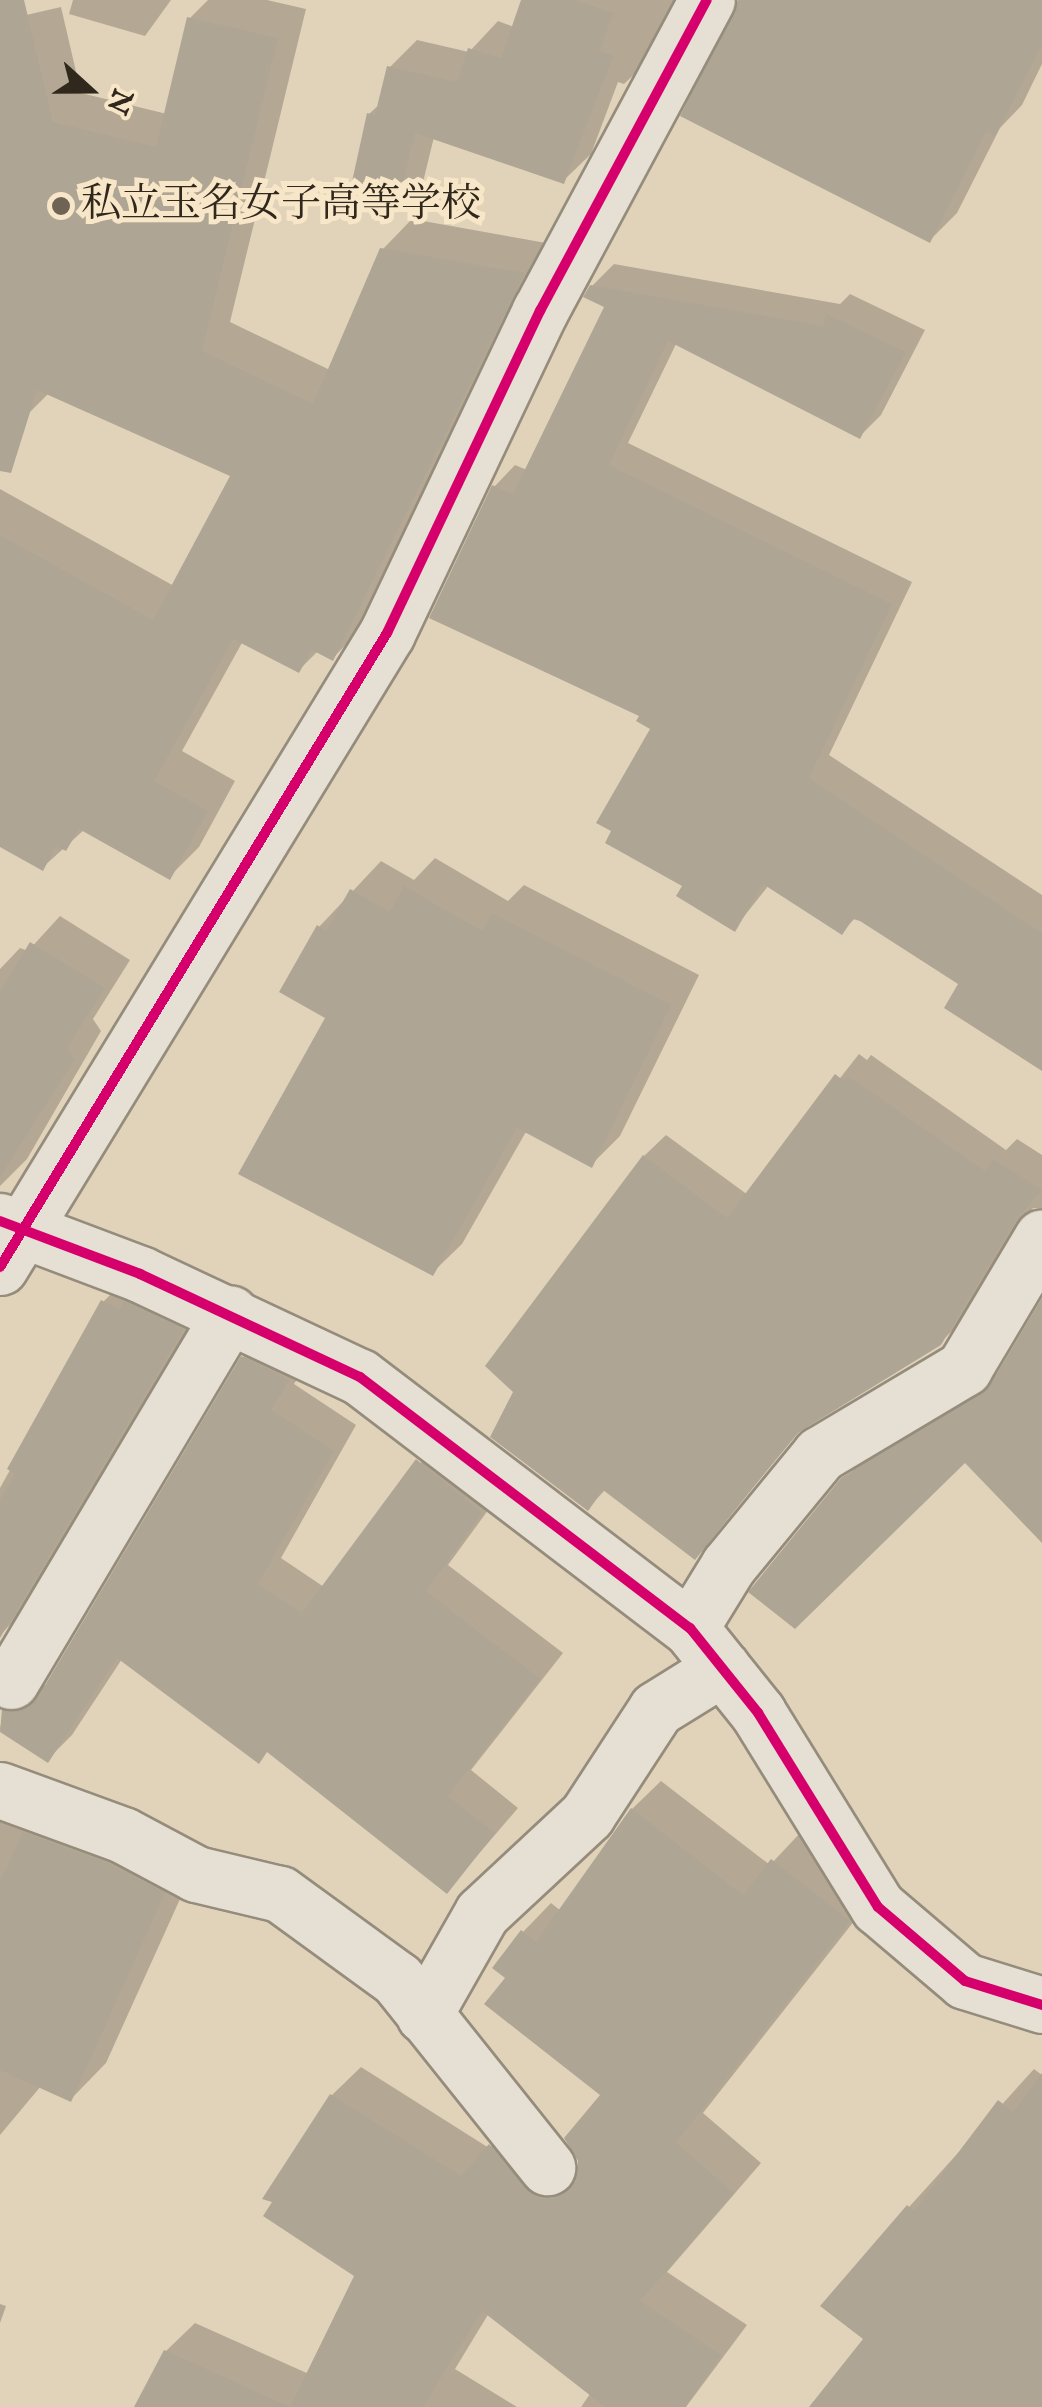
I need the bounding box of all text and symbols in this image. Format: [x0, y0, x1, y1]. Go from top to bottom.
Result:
north arrow [40, 40, 140, 140]
text: N [98, 83, 139, 119]
place label: 私立玉名女子高等学校 [81, 182, 481, 230]
marker: 私立玉名女子高等学校 [50, 195, 72, 217]

